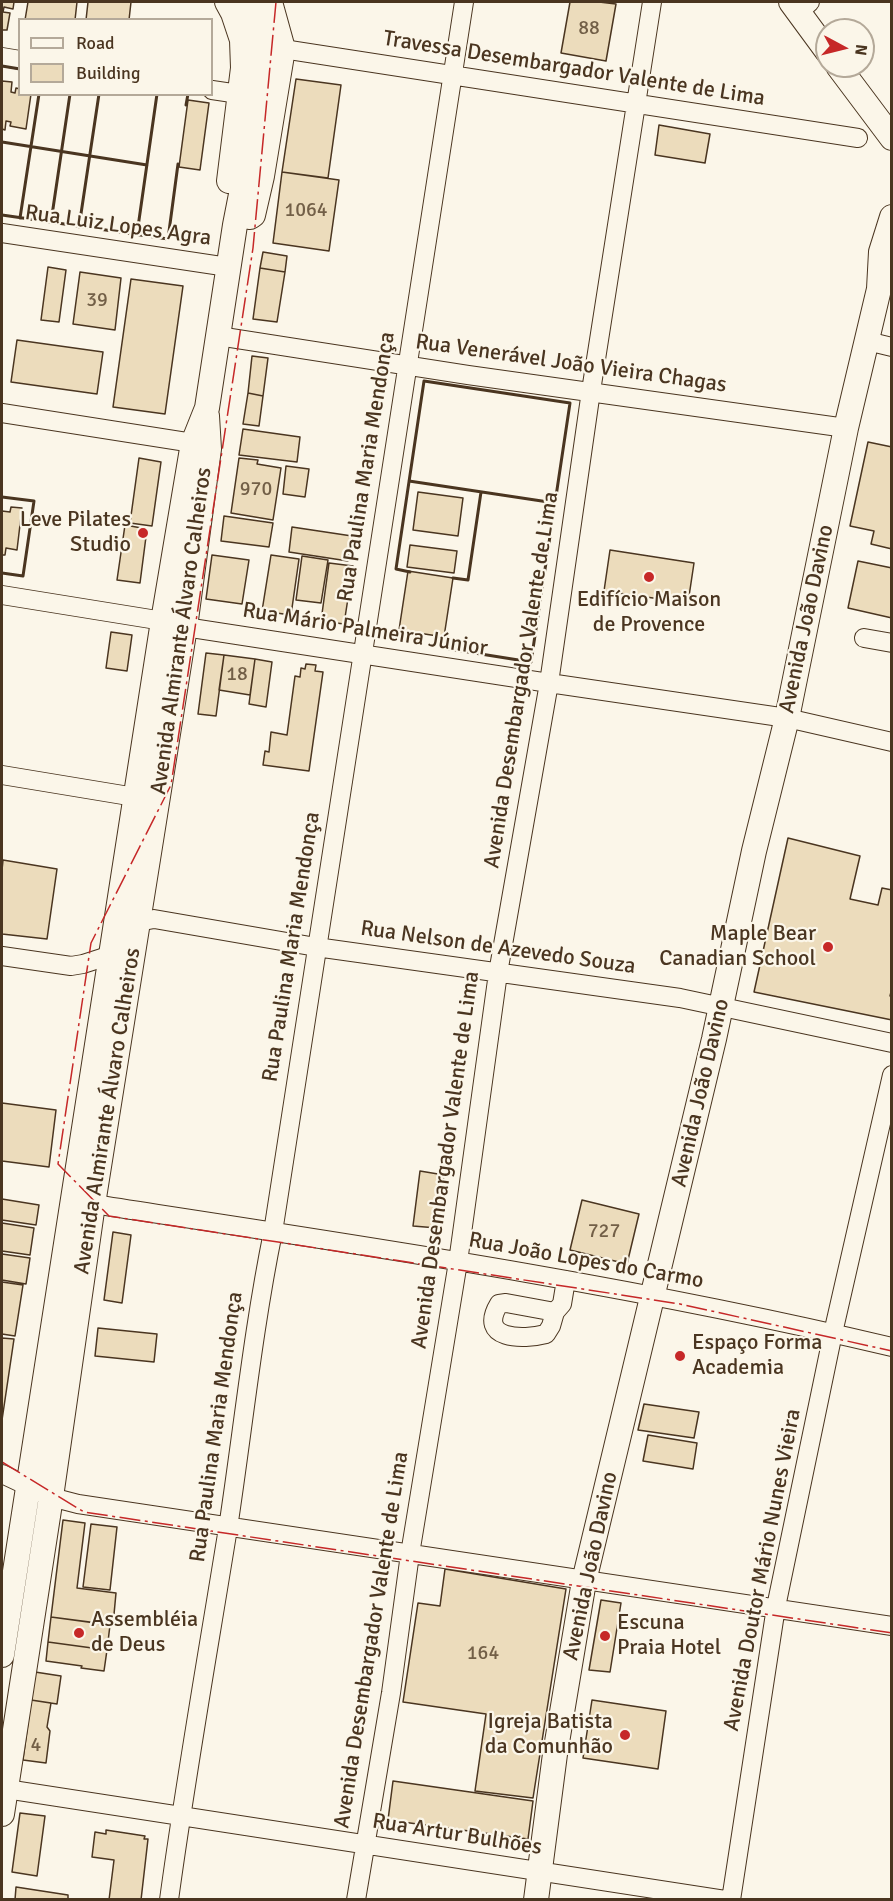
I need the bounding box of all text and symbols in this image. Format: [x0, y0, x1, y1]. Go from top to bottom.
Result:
house number: 88 [578, 17, 600, 41]
legend [18, 18, 213, 96]
north arrow [815, 18, 875, 78]
street label: Travessa Desembargador Valente de Lima [381, 26, 767, 112]
text: Road [76, 32, 115, 54]
text: N [850, 43, 871, 57]
text: Building [76, 62, 140, 84]
house number: 1064 [284, 199, 328, 223]
street label: Rua Luiz Lopes Agra [23, 200, 213, 252]
house number: 39 [86, 289, 108, 313]
street label: Rua Venerável João Vieira Chagas [414, 329, 728, 399]
street label: Rua Paulina Maria Mendonça [333, 330, 401, 604]
street label: Avenida Almirante Álvaro Calheiros [146, 466, 218, 796]
house number: 970 [240, 478, 272, 502]
street label: Avenida Desembargador Valente de Lima [479, 490, 565, 870]
place label: Leve Pilates Studio [20, 507, 131, 558]
street label: Avenida João Davino [774, 522, 840, 716]
marker: Leve Pilates Studio [136, 526, 150, 540]
marker: Edifício Maison de Provence [642, 570, 656, 584]
place label: Edifício Maison de Provence [577, 587, 721, 638]
street label: Rua Mário Palmeira Júnior [241, 598, 489, 662]
house number: 18 [226, 663, 248, 687]
street label: Rua Paulina Maria Mendonça [258, 810, 326, 1084]
street label: Rua Nelson de Azevedo Souza [359, 916, 637, 980]
place label: Maple Bear Canadian School [659, 921, 816, 972]
marker: Maple Bear Canadian School [821, 940, 835, 954]
street label: Avenida Almirante Álvaro Calheiros [69, 946, 147, 1276]
street label: Avenida Desembargador Valente de Lima [406, 970, 486, 1350]
street label: Avenida João Davino [667, 996, 735, 1190]
house number: 727 [588, 1220, 620, 1244]
street label: Rua João Lopes do Carmo [466, 1227, 706, 1295]
street label: Rua Paulina Maria Mendonça [185, 1290, 249, 1564]
place label: Espaço Forma Academia [692, 1330, 822, 1382]
marker: Espaço Forma Academia [673, 1349, 687, 1363]
street label: Avenida Doutor Mário Nunes Vieira [719, 1407, 807, 1733]
street label: Avenida Desembargador Valente de Lima [329, 1450, 415, 1830]
street label: Avenida João Davino [558, 1469, 624, 1663]
place label: Assembléia de Deus [91, 1607, 198, 1658]
place label: Escuna Praia Hotel [617, 1610, 721, 1662]
marker: Assembléia de Deus [72, 1626, 86, 1640]
marker: Escuna Praia Hotel [598, 1629, 612, 1643]
house number: 164 [467, 1642, 499, 1666]
place label: Igreja Batista da Comunhão [485, 1709, 613, 1760]
marker: Igreja Batista da Comunhão [618, 1728, 632, 1742]
house number: 4 [31, 1734, 41, 1758]
street label: Rua Artur Bulhões [370, 1809, 544, 1861]

